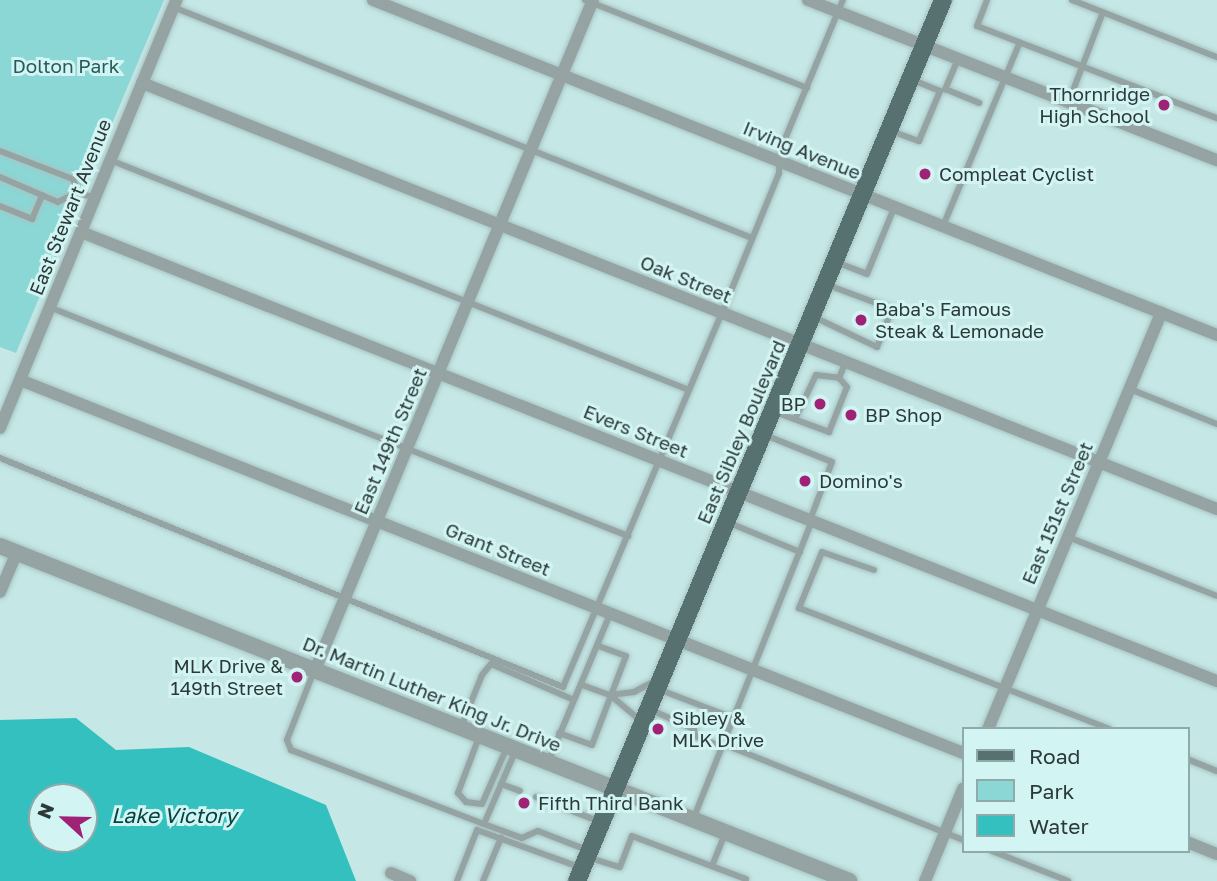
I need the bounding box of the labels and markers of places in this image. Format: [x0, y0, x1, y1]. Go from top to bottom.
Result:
place label: Thornridge High School [1039, 83, 1150, 127]
marker: Thornridge High School [1156, 97, 1172, 113]
place label: Compleat Cyclist [939, 163, 1094, 185]
marker: Compleat Cyclist [917, 166, 933, 182]
place label: Baba's Famous Steak & Lemonade [875, 298, 1044, 342]
marker: Baba's Famous Steak & Lemonade [853, 312, 869, 328]
place label: BP [781, 393, 806, 415]
marker: BP [812, 396, 828, 412]
place label: BP Shop [865, 404, 942, 426]
marker: BP Shop [843, 407, 859, 423]
place label: Domino's [819, 470, 903, 492]
marker: Domino's [797, 473, 813, 489]
place label: MLK Drive & 149th Street [170, 655, 283, 699]
marker: MLK Drive & 149th Street [289, 669, 305, 685]
place label: Sibley & MLK Drive [672, 707, 764, 751]
marker: Sibley & MLK Drive [650, 721, 666, 737]
place label: Fifth Third Bank [538, 792, 684, 814]
marker: Fifth Third Bank [516, 795, 532, 811]

